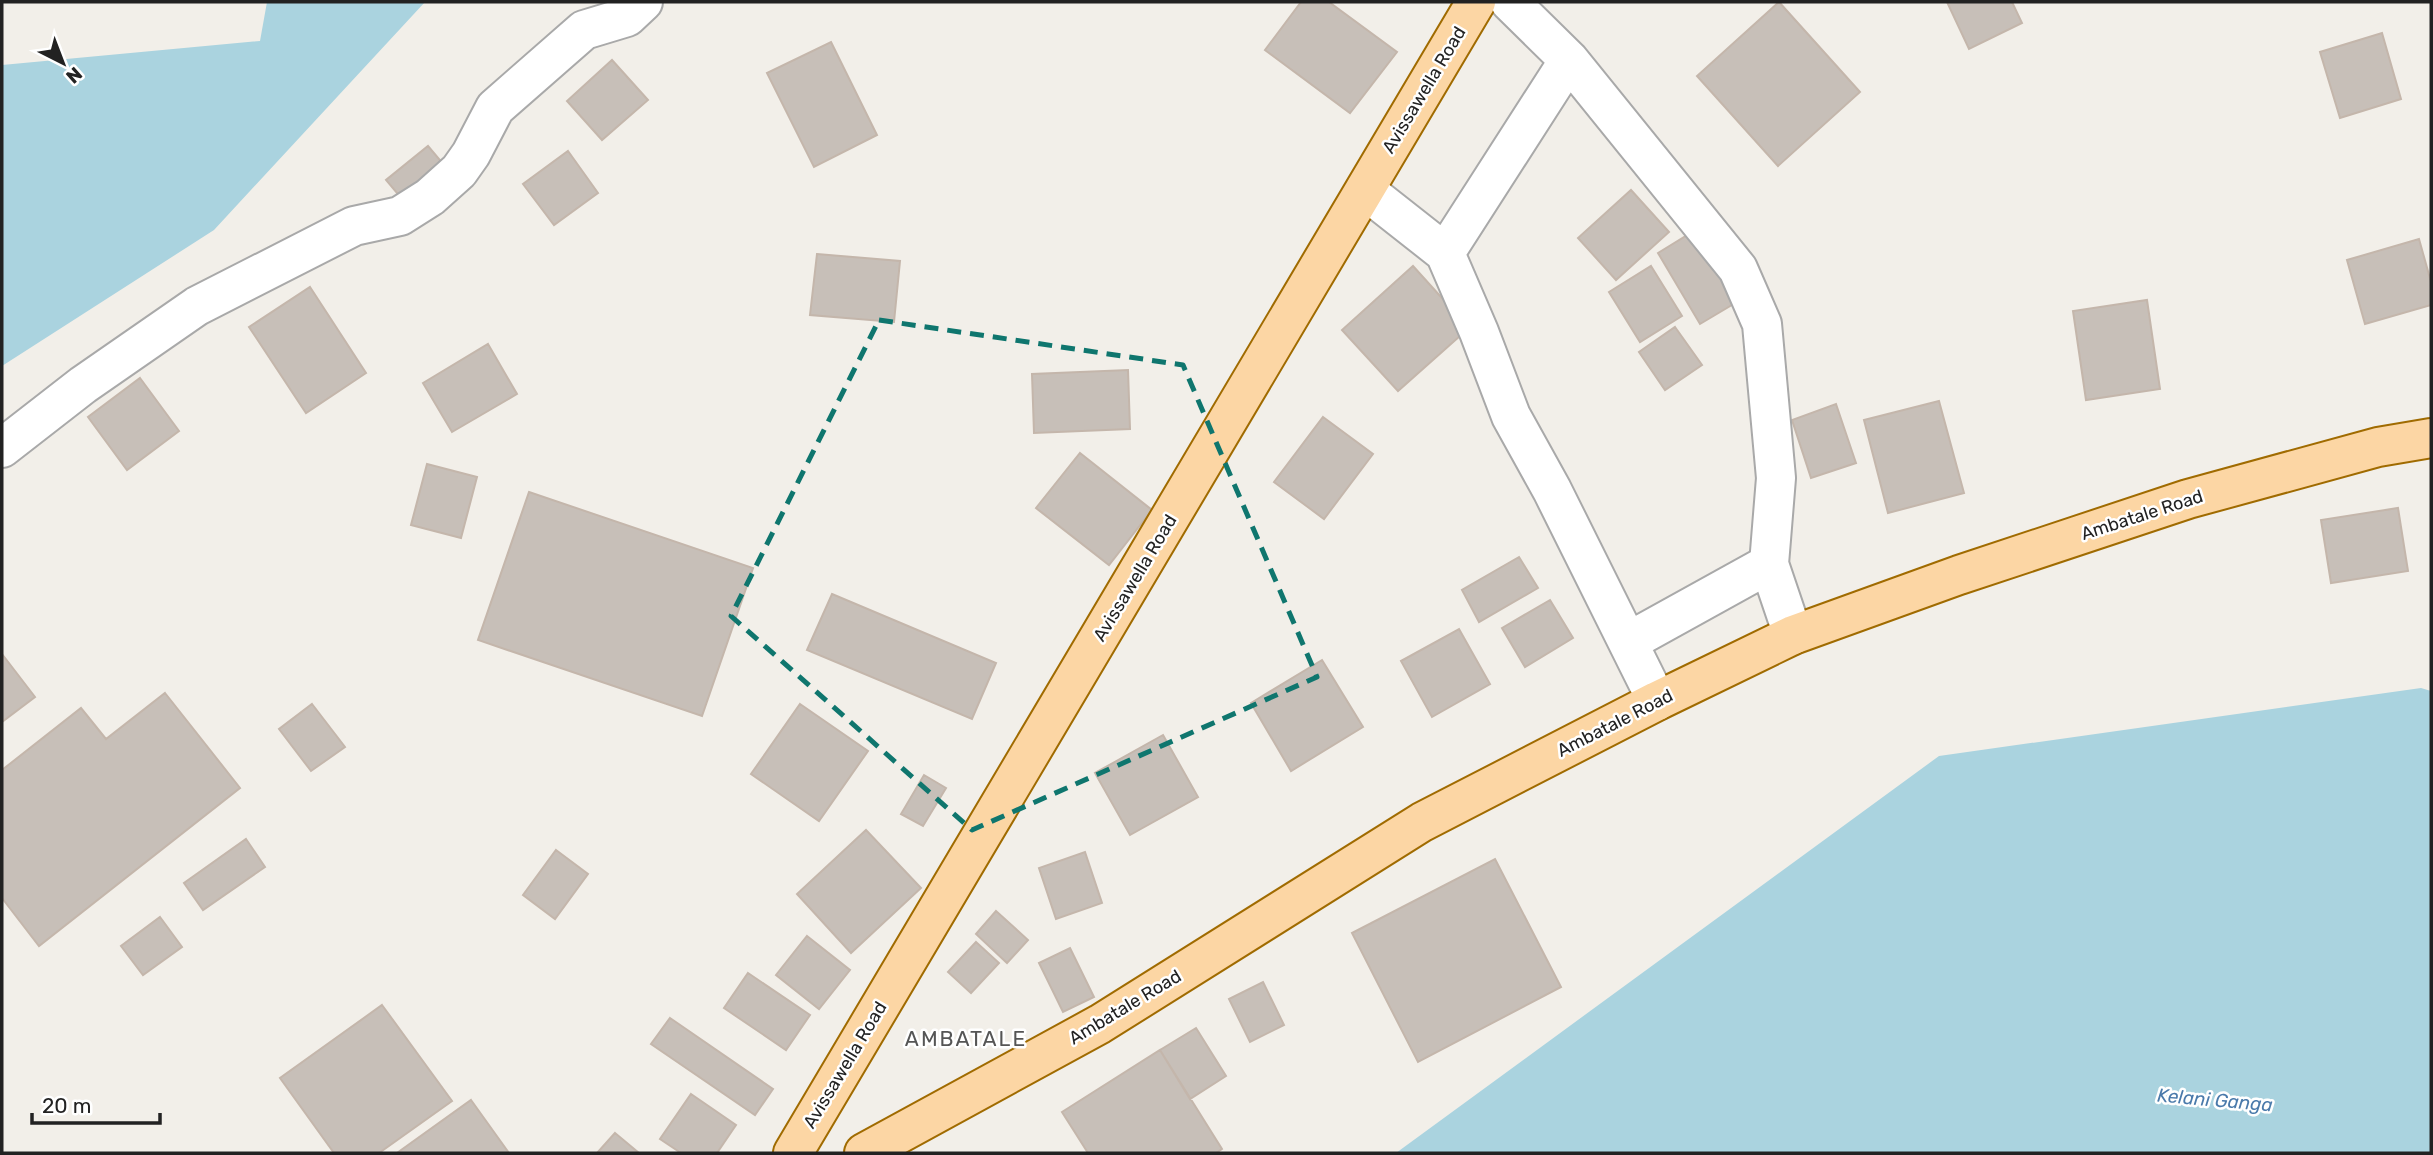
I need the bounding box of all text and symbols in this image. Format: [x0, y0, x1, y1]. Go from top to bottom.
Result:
street label: Avissawella Road [1377, 23, 1471, 157]
north arrow [28, 28, 98, 98]
text: N [61, 62, 87, 88]
street label: Ambatale Road [2078, 485, 2206, 545]
street label: Avissawella Road [1088, 511, 1182, 645]
street label: Ambatale Road [1553, 684, 1677, 762]
street label: Ambatale Road [1065, 965, 1185, 1049]
street label: Avissawella Road [798, 998, 892, 1132]
district label: AMBATALE [905, 1026, 1027, 1051]
scale bar [32, 1082, 159, 1126]
water label: Kelani Ganga [2156, 1083, 2274, 1117]
text: 20 m [42, 1093, 91, 1118]

